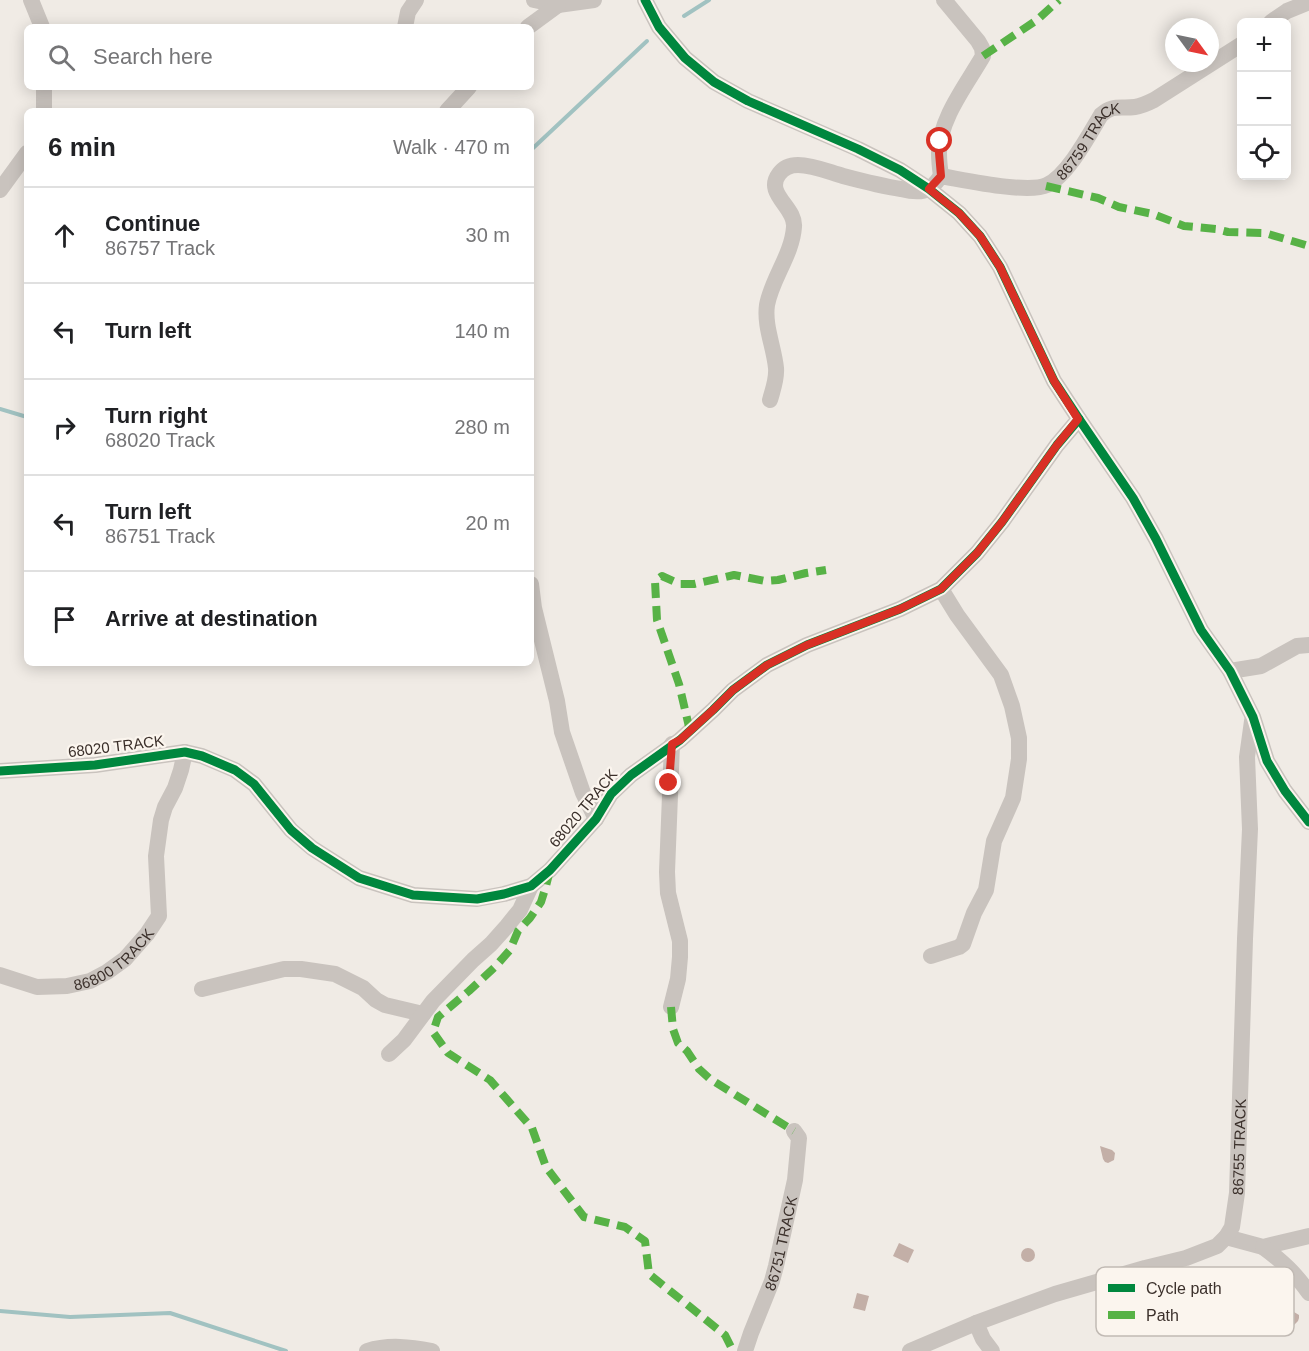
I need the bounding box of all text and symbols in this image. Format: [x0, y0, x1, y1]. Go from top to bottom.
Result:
north arrow [1165, 18, 1219, 72]
map controls [1237, 18, 1291, 180]
button: + [1237, 18, 1291, 72]
search box [24, 24, 534, 90]
icon: search [45, 41, 78, 74]
text: Search here [93, 44, 213, 69]
button: − [1237, 72, 1291, 126]
street label: 86759 TRACK [1052, 99, 1121, 183]
button: locate [1237, 126, 1291, 180]
route start [926, 127, 952, 153]
text: 6 min [48, 132, 116, 162]
text: Walk · 470 m [393, 136, 510, 158]
text: Continue [105, 211, 200, 236]
icon: ahead [48, 219, 81, 252]
text: 30 m [466, 224, 510, 246]
text: 86757 Track [105, 237, 215, 259]
icon: left [48, 315, 81, 348]
text: Turn left [105, 318, 191, 343]
text: 140 m [454, 320, 510, 342]
text: Turn right [105, 403, 207, 428]
icon: right [48, 411, 81, 444]
text: 280 m [454, 416, 510, 438]
text: 68020 Track [105, 429, 215, 451]
text: Turn left [105, 499, 191, 524]
icon: left [48, 507, 81, 540]
text: 20 m [466, 512, 510, 534]
text: 86751 Track [105, 525, 215, 547]
icon: arrive [48, 603, 81, 636]
text: Arrive at destination [105, 606, 318, 631]
street label: 68020 TRACK [67, 732, 165, 760]
street label: 68020 TRACK [545, 766, 621, 850]
route end [655, 769, 681, 795]
street label: 86800 TRACK [72, 925, 157, 993]
street label: 86755 TRACK [1228, 1098, 1248, 1195]
street label: 86751 TRACK [761, 1194, 800, 1293]
legend [1096, 1267, 1294, 1336]
text: Cycle path [1146, 1280, 1222, 1297]
text: Path [1146, 1307, 1179, 1324]

